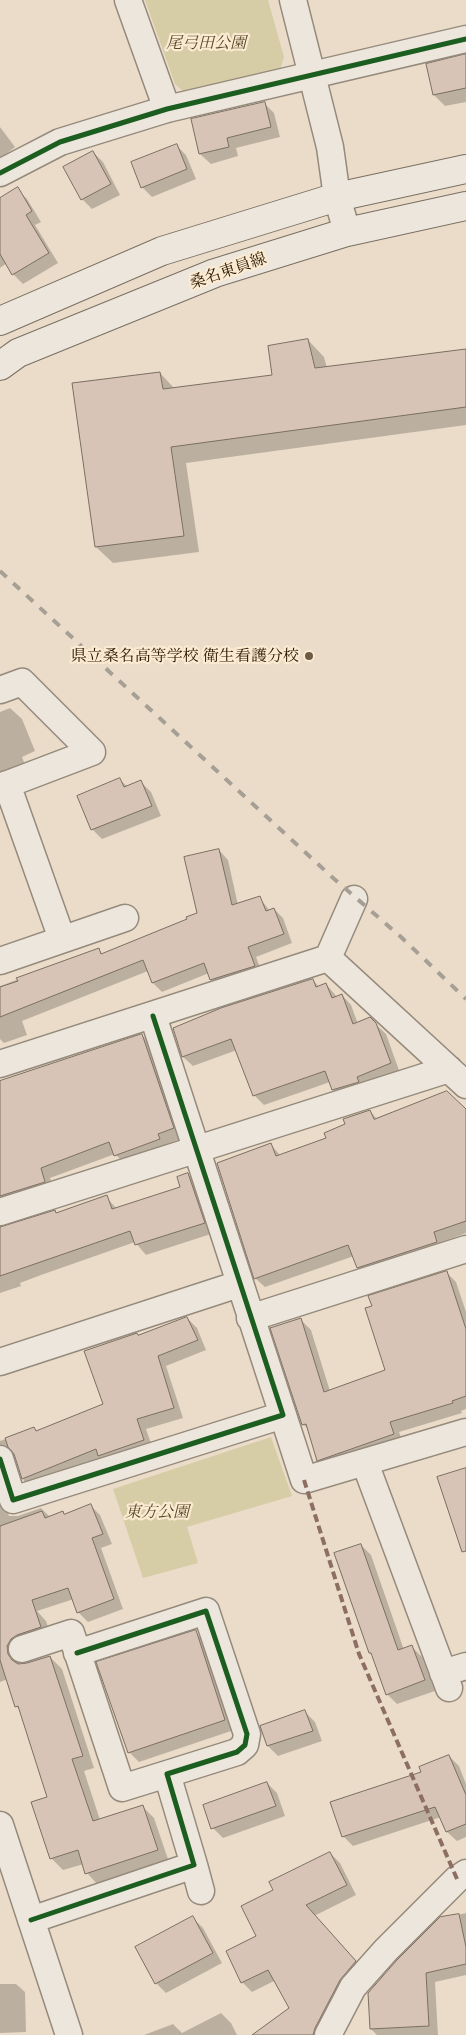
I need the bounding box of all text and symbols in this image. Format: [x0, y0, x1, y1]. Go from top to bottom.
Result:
park label: 尾弓田公園 [166, 33, 246, 53]
street label: 桑名東員線 [187, 249, 269, 293]
place label: 県立桑名高等学校 衛生看護分校 [71, 646, 299, 666]
marker: 県立桑名高等学校 衛生看護分校 [303, 650, 315, 662]
park label: 東方公園 [125, 1502, 189, 1522]

